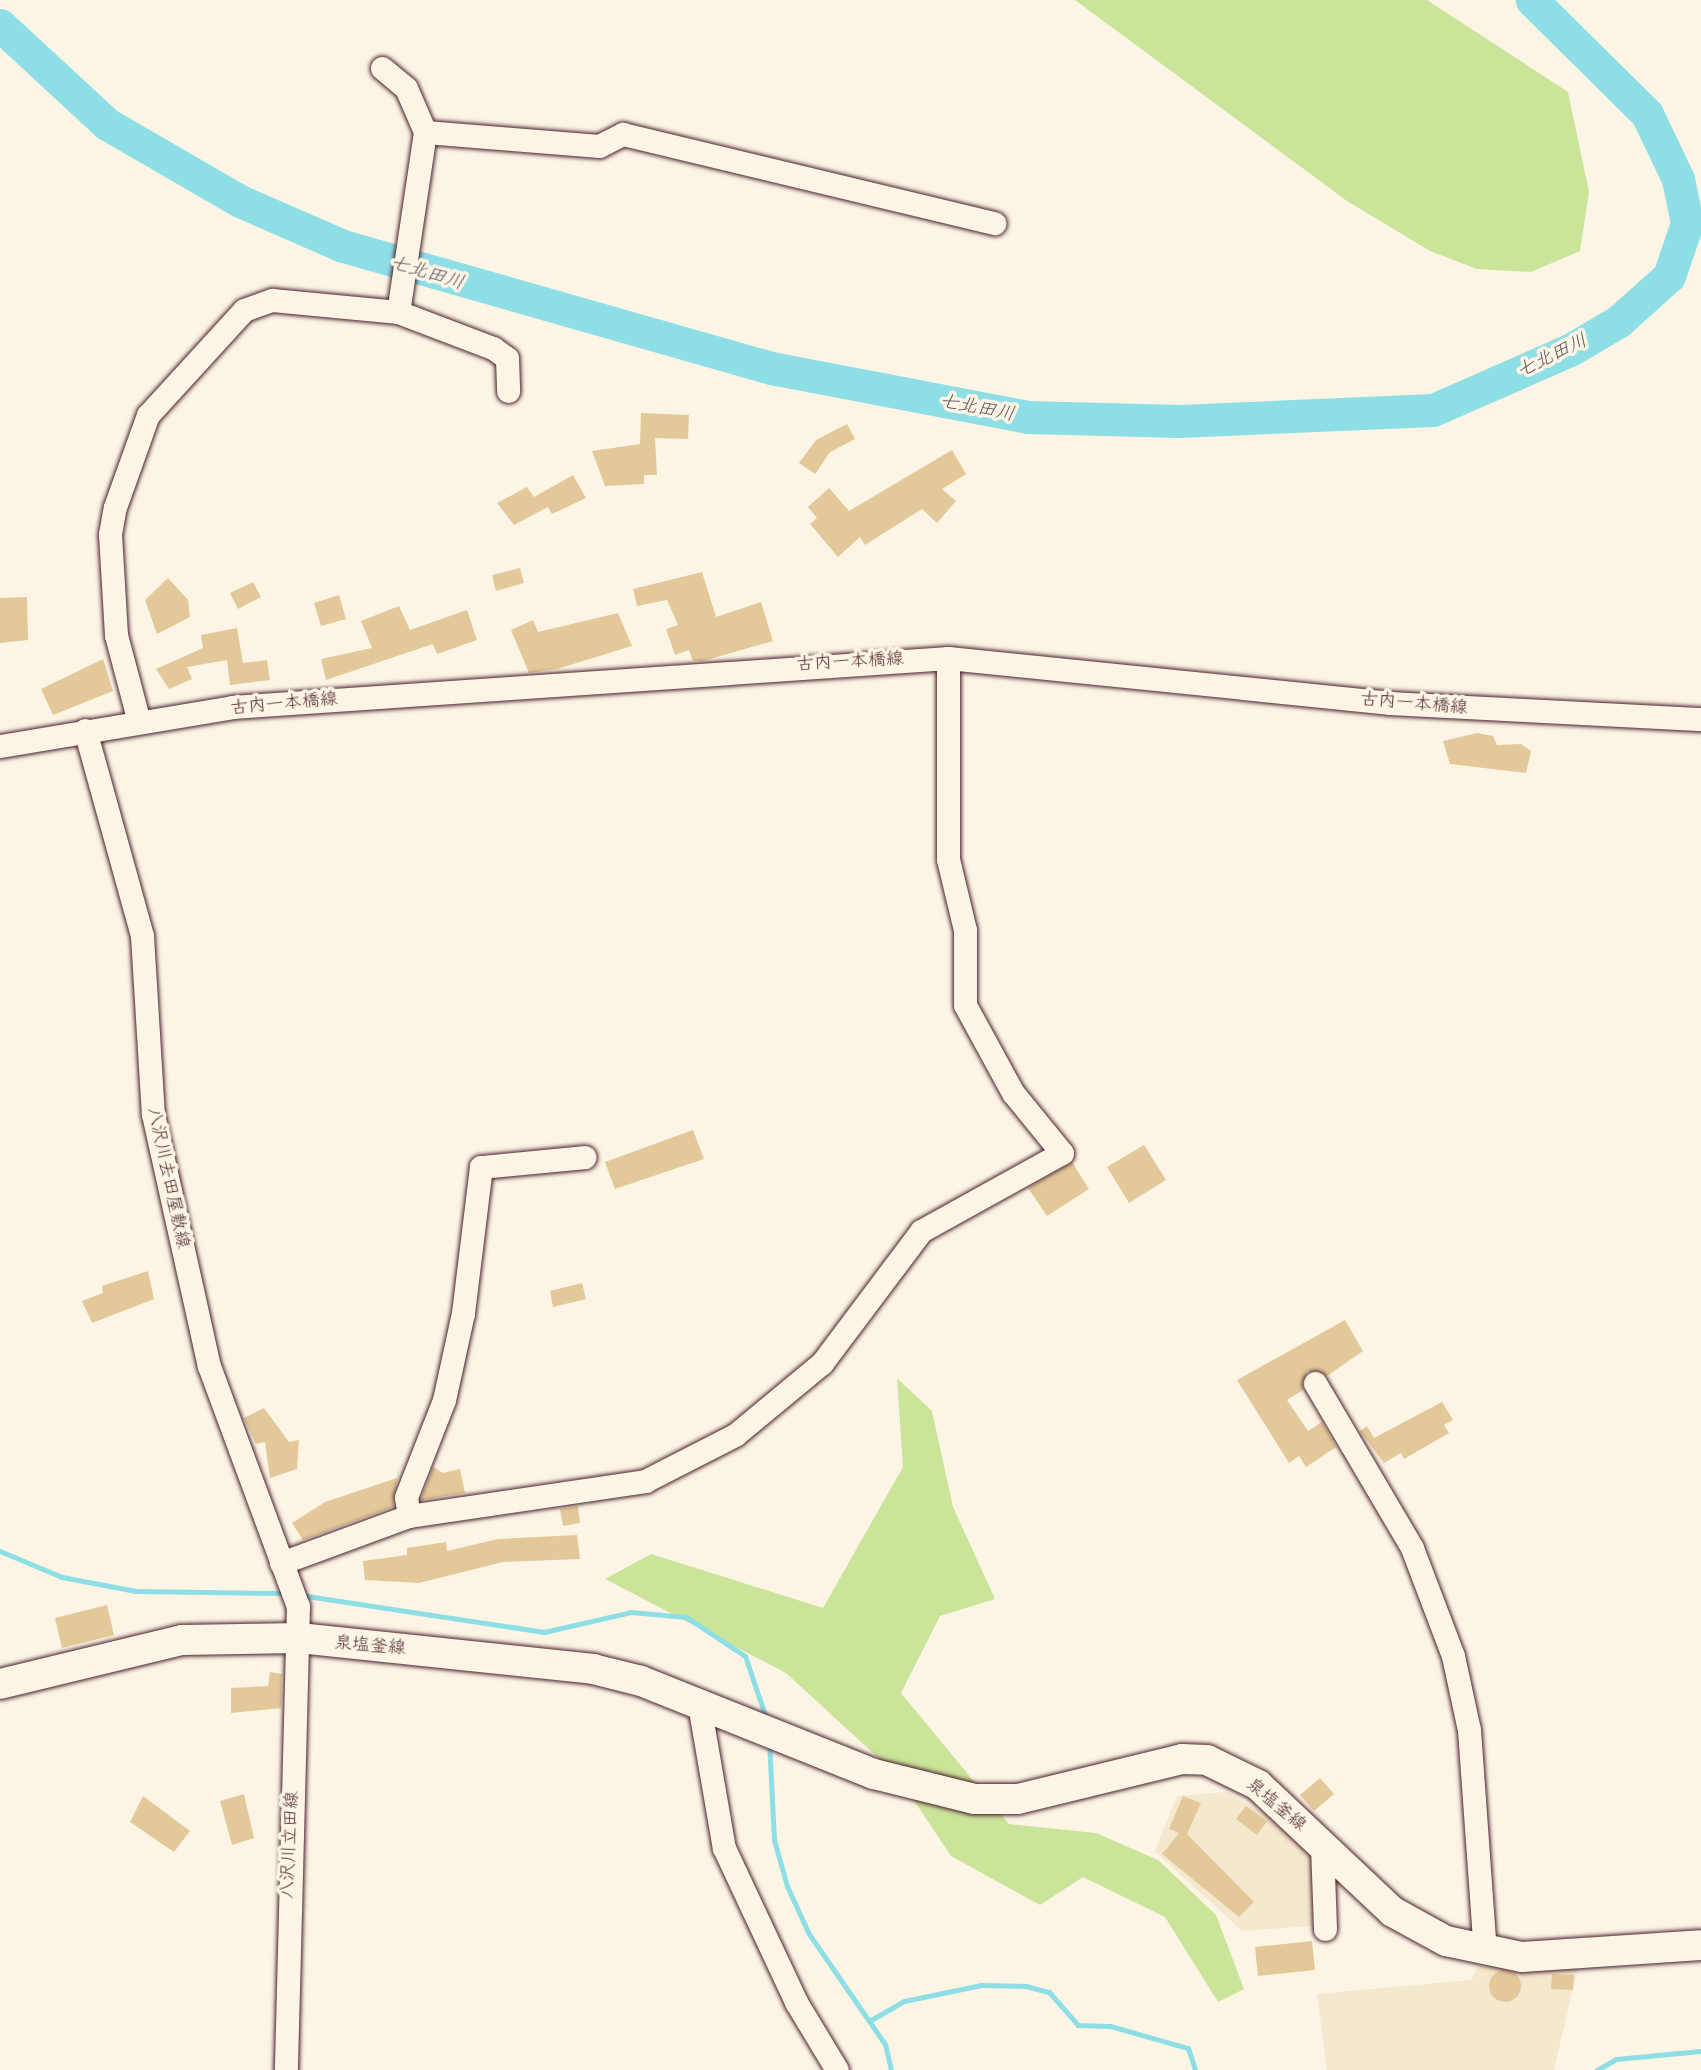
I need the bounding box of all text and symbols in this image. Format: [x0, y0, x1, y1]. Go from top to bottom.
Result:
water label: 七北田川 [387, 251, 467, 295]
water label: 七北田川 [1513, 329, 1591, 383]
water label: 七北田川 [938, 390, 1016, 426]
street label: 古内一本橋線 [796, 648, 904, 676]
street label: 古内一本橋線 [229, 689, 339, 719]
street label: 古内一本橋線 [1359, 689, 1469, 719]
street label: 八沢川去田屋敷線 [142, 1105, 194, 1251]
street label: 泉塩釜線 [333, 1632, 407, 1660]
street label: 泉塩釜線 [1241, 1774, 1311, 1836]
street label: 八沢川立田線 [276, 1791, 304, 1899]

